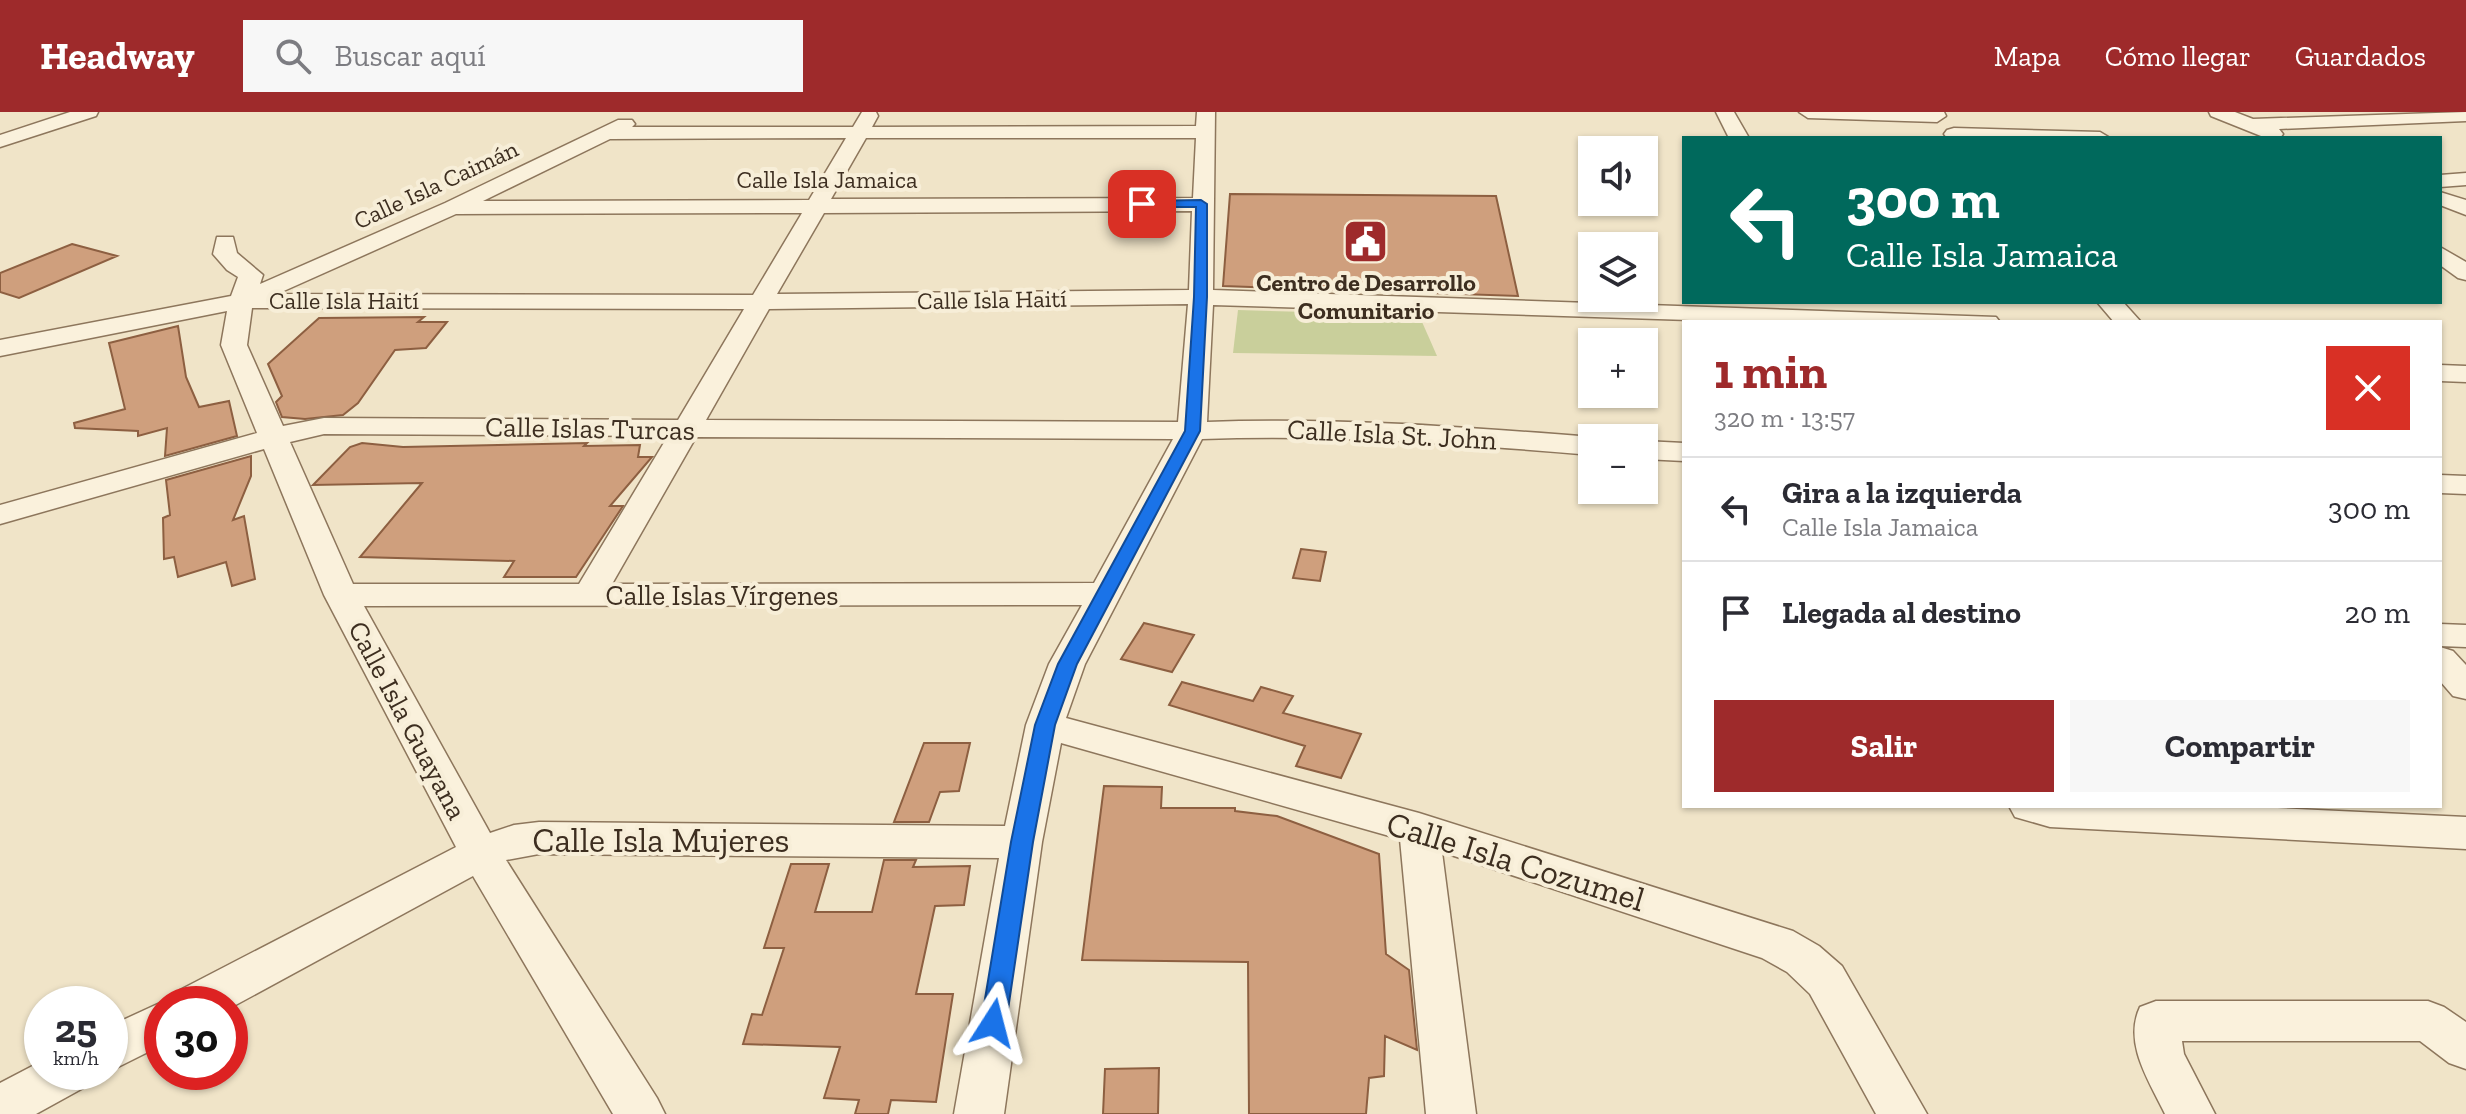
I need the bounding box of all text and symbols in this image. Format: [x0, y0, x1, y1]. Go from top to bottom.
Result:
search box [243, 20, 803, 92]
text: Headway [40, 33, 195, 79]
icon: search [271, 34, 315, 78]
text: Buscar aquí [335, 38, 486, 74]
text: Mapa [1994, 40, 2061, 73]
text: Cómo llegar [2105, 40, 2251, 73]
text: Guardados [2295, 40, 2426, 73]
street label: Calle Isla Caimán [349, 134, 523, 235]
map controls [1578, 136, 1658, 504]
button: sound [1578, 136, 1658, 216]
street label: Calle Isla Jamaica [736, 165, 918, 194]
text: 300 m [1846, 165, 2000, 232]
icon: left [1714, 168, 1818, 272]
pin [1108, 170, 1176, 238]
icon: arrive [1120, 182, 1164, 226]
public building icon: Centro de Desarrollo Comunitario [1342, 217, 1390, 265]
button: layers [1578, 232, 1658, 312]
text: Calle Isla Jamaica [1846, 233, 2118, 276]
place label: Centro de Desarrollo Comunitario [1256, 268, 1476, 325]
street label: Calle Isla Haití [917, 284, 1067, 315]
street label: Calle Isla Haití [269, 286, 419, 315]
button: + [1578, 328, 1658, 408]
text: 1 min [1714, 343, 1827, 400]
button: close [2326, 346, 2410, 430]
text: 320 m · 13:57 [1714, 402, 1855, 434]
street label: Calle Islas Turcas [485, 410, 695, 447]
street label: Calle Isla St. John [1286, 413, 1498, 456]
button: − [1578, 424, 1658, 504]
text: Gira a la izquierda [1782, 475, 2022, 511]
icon: left [1714, 487, 1758, 531]
text: 300 m [2328, 491, 2410, 527]
text: Calle Isla Jamaica [1782, 511, 1978, 543]
street label: Calle Islas Vírgenes [606, 579, 838, 612]
icon: arrive [1714, 591, 1758, 635]
text: Llegada al destino [1782, 595, 2021, 631]
text: 20 m [2345, 595, 2410, 631]
street label: Calle Isla Guayana [341, 615, 474, 825]
button: Salir [1714, 700, 2054, 792]
button: Compartir [2070, 700, 2410, 792]
street label: Calle Isla Cozumel [1382, 803, 1650, 920]
street label: Calle Isla Mujeres [532, 820, 790, 861]
position arrow [951, 981, 1035, 1065]
speed limit sign: 30 [144, 986, 248, 1090]
text: 25 [55, 1004, 97, 1052]
text: km/h [53, 1046, 99, 1070]

